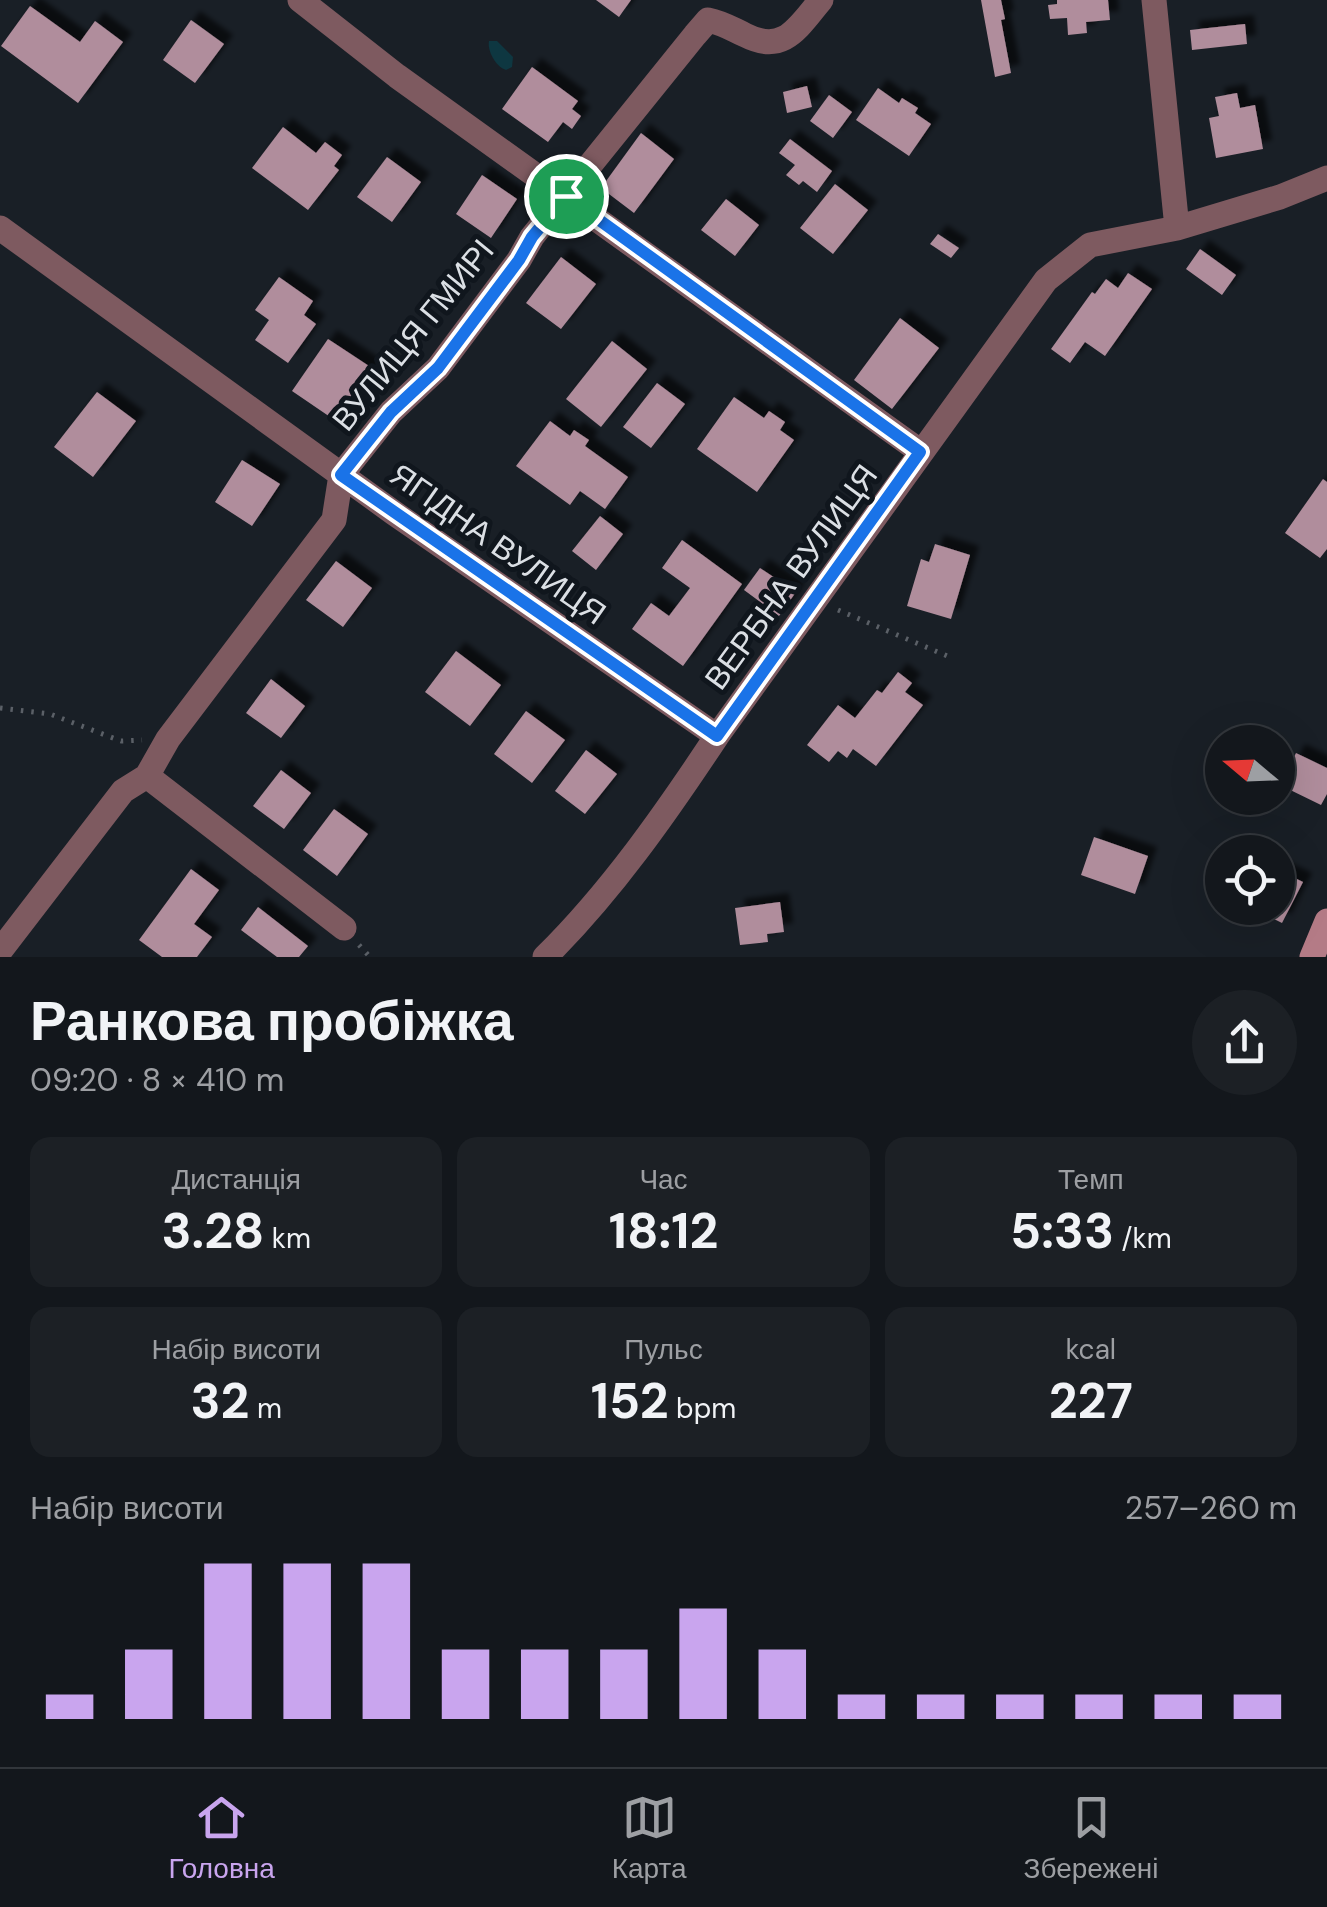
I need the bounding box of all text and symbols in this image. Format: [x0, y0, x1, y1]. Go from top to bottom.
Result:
pin [524, 154, 609, 239]
icon: arrive [539, 169, 594, 224]
street label: ВУЛИЦЯ ГМИРІ [323, 230, 503, 440]
street label: ЯГІДНА ВУЛИЦЯ [382, 454, 614, 634]
street label: ВЕРБНА ВУЛИЦЯ [695, 456, 887, 698]
north arrow [1205, 725, 1295, 815]
map controls [1205, 725, 1295, 925]
button: locate [1205, 835, 1295, 925]
text: Ранкова пробіжка [30, 985, 514, 1057]
button: share [1192, 990, 1297, 1095]
text: 09:20 · 8 × 410 m [30, 1059, 284, 1101]
text: Дистанція [171, 1161, 301, 1198]
text: Час [639, 1161, 688, 1198]
text: Темп [1058, 1161, 1124, 1198]
text: 3.28 [161, 1198, 264, 1264]
text: 18:12 [609, 1198, 718, 1264]
text: 5:33 [1010, 1198, 1114, 1264]
text: km [264, 1220, 311, 1257]
text: /km [1114, 1220, 1172, 1257]
text: Набір висоти [152, 1331, 321, 1368]
text: Пульс [624, 1331, 703, 1368]
text: kcal [1066, 1331, 1116, 1368]
text: 32 [190, 1368, 249, 1434]
text: 152 [591, 1368, 669, 1434]
text: 227 [1049, 1368, 1133, 1434]
text: m [249, 1390, 282, 1427]
text: bpm [669, 1390, 736, 1427]
text: Набір висоти [30, 1487, 224, 1529]
text: 257–260 m [1125, 1487, 1297, 1529]
tab: Головна [168, 1790, 275, 1887]
tab: Карта [612, 1790, 687, 1887]
tab: Збережені [1024, 1790, 1159, 1887]

